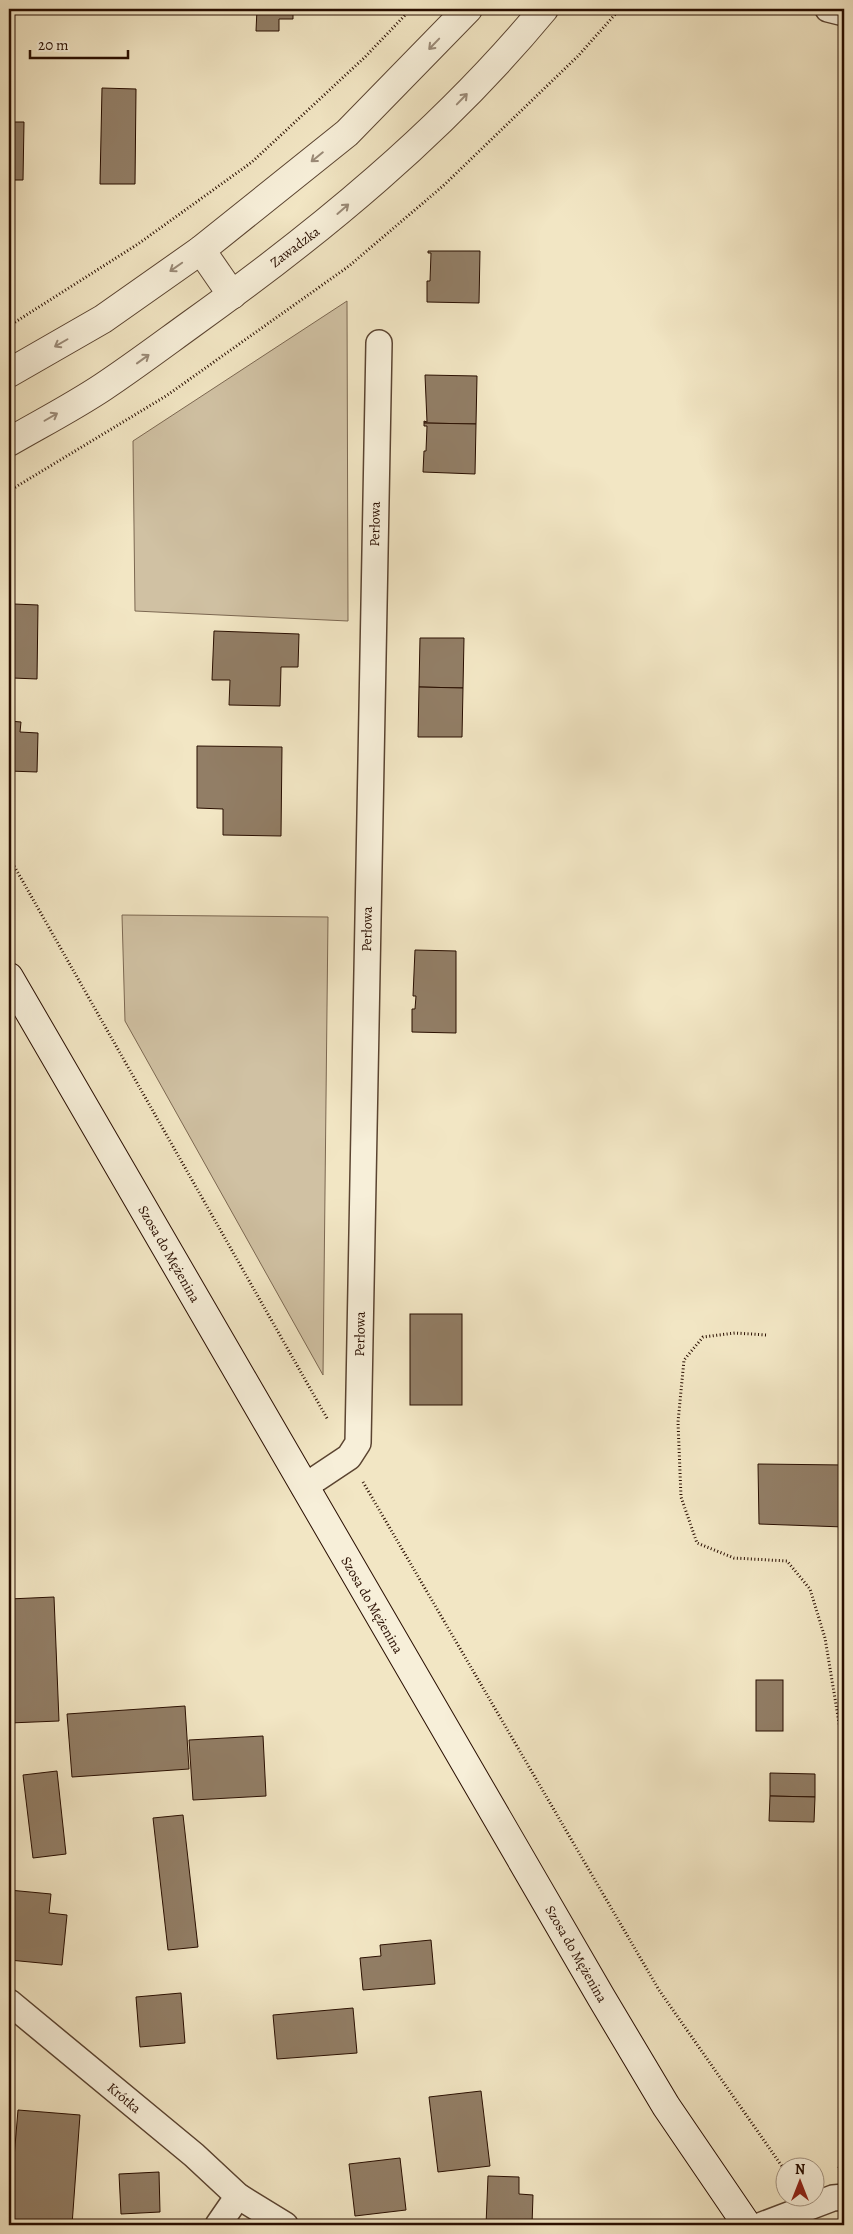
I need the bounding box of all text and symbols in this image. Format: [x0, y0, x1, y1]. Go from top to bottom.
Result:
scale bar [30, 28, 128, 60]
text: 20 m [38, 35, 69, 55]
one-way arrow [428, 37, 440, 50]
one-way arrow [456, 92, 468, 105]
one-way arrow [311, 151, 324, 162]
one-way arrow [336, 203, 349, 215]
street label: Zawadzka [266, 222, 324, 272]
one-way arrow [170, 262, 183, 273]
one-way arrow [54, 339, 68, 349]
one-way arrow [135, 354, 149, 364]
one-way arrow [43, 412, 57, 422]
street label: Perłowa [365, 501, 385, 547]
street label: Perłowa [357, 906, 377, 952]
street label: Szosa do Mężenina [133, 1202, 205, 1307]
street label: Perłowa [350, 1311, 370, 1357]
street label: Szosa do Mężenina [336, 1553, 408, 1658]
street label: Szosa do Mężenina [540, 1902, 612, 2007]
street label: Krótka [103, 2078, 145, 2118]
north arrow [776, 2156, 826, 2206]
text: N [795, 2160, 805, 2179]

